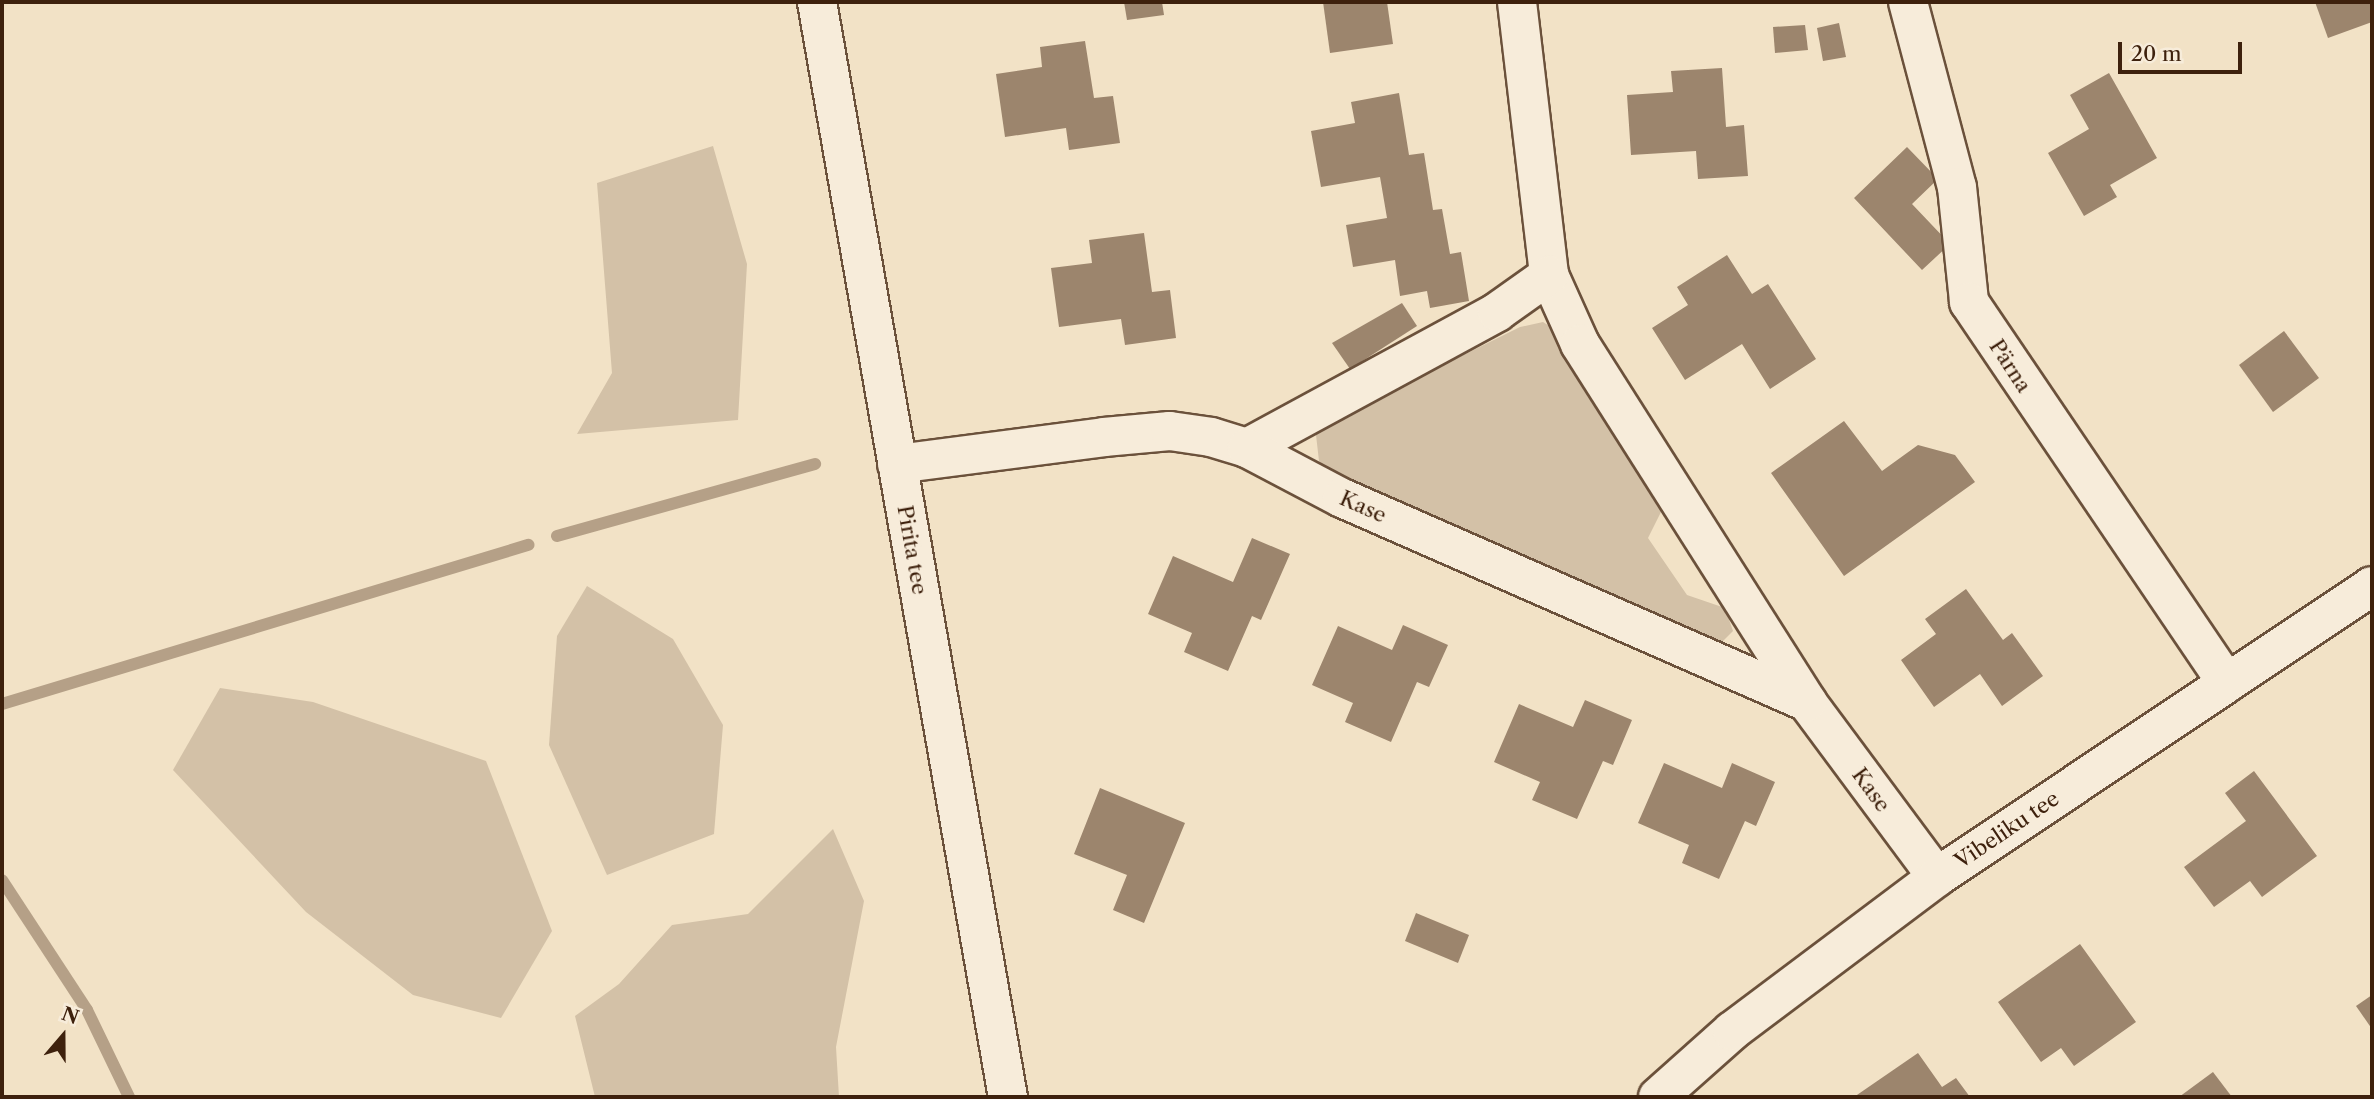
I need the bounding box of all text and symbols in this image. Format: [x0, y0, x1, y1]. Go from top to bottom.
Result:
scale bar [2122, 28, 2246, 72]
text: 20 m [2131, 41, 2182, 66]
street label: Pärna [1984, 335, 2036, 397]
street label: Kase [1336, 486, 1390, 528]
street label: Pirita tee [892, 503, 932, 597]
street label: Kase [1847, 763, 1895, 817]
street label: Vibeliku tee [1950, 786, 2064, 874]
north arrow [28, 1001, 98, 1071]
text: N [59, 1002, 82, 1029]

